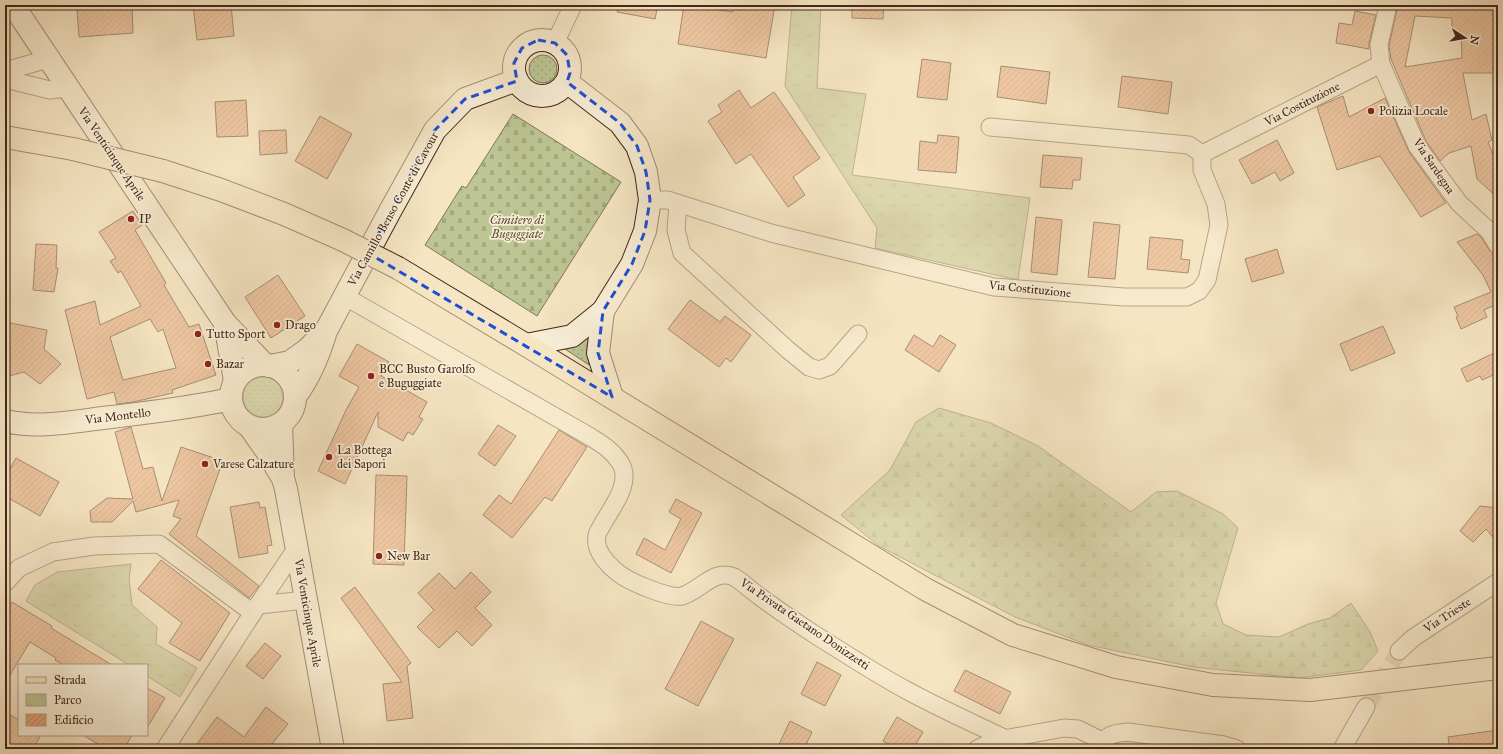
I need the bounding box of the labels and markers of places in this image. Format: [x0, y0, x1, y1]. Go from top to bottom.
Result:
place label: Polizia Locale [1379, 104, 1448, 118]
marker: Polizia Locale [1366, 106, 1376, 116]
place label: IP [139, 212, 151, 226]
marker: IP [126, 214, 136, 224]
place label: Drago [285, 318, 316, 333]
marker: Drago [272, 320, 282, 330]
place label: Tutto Sport [206, 327, 266, 341]
marker: Tutto Sport [193, 329, 203, 339]
place label: Bazar [216, 357, 245, 371]
marker: Bazar [203, 359, 213, 369]
place label: BCC Busto Garolfo e Buguggiate [379, 362, 475, 391]
marker: BCC Busto Garolfo e Buguggiate [366, 371, 376, 381]
place label: La Bottega dei Sapori [337, 443, 393, 471]
marker: La Bottega dei Sapori [324, 452, 334, 462]
place label: Varese Calzature [212, 457, 294, 471]
marker: Varese Calzature [200, 459, 210, 469]
place label: New Bar [387, 549, 430, 563]
marker: New Bar [374, 551, 384, 561]

